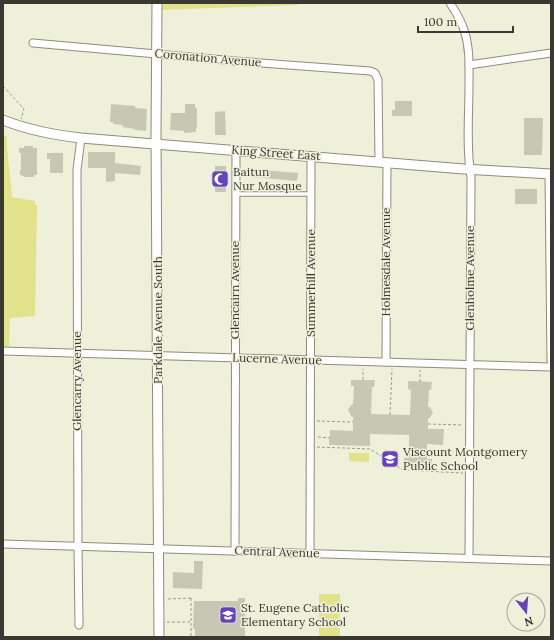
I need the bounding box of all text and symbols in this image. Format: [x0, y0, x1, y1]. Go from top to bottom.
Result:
scale bar [418, 8, 513, 34]
text: 100 m [424, 14, 457, 29]
street label: Coronation Avenue [154, 45, 263, 70]
street label: King Street East [231, 142, 322, 163]
place label: Baitun Nur Mosque [233, 164, 302, 193]
mosque icon: Baitun Nur Mosque [210, 169, 230, 189]
street label: Holmesdale Avenue [378, 207, 393, 317]
street label: Glenholme Avenue [462, 225, 477, 330]
street label: Summerhill Avenue [303, 229, 318, 337]
street label: Glencairn Avenue [227, 240, 242, 339]
street label: Parkdale Avenue South [150, 256, 165, 384]
street label: Glencarry Avenue [69, 331, 84, 431]
street label: Lucerne Avenue [232, 349, 323, 368]
place label: Viscount Montgomery Public School [402, 444, 528, 473]
school or university icon: Viscount Montgomery Public School [380, 449, 400, 469]
street label: Central Avenue [234, 543, 320, 560]
north arrow [506, 592, 546, 632]
place label: St. Eugene Catholic Elementary School [241, 600, 349, 629]
school or university icon: St. Eugene Catholic Elementary School [218, 605, 238, 625]
text: N [522, 614, 535, 630]

